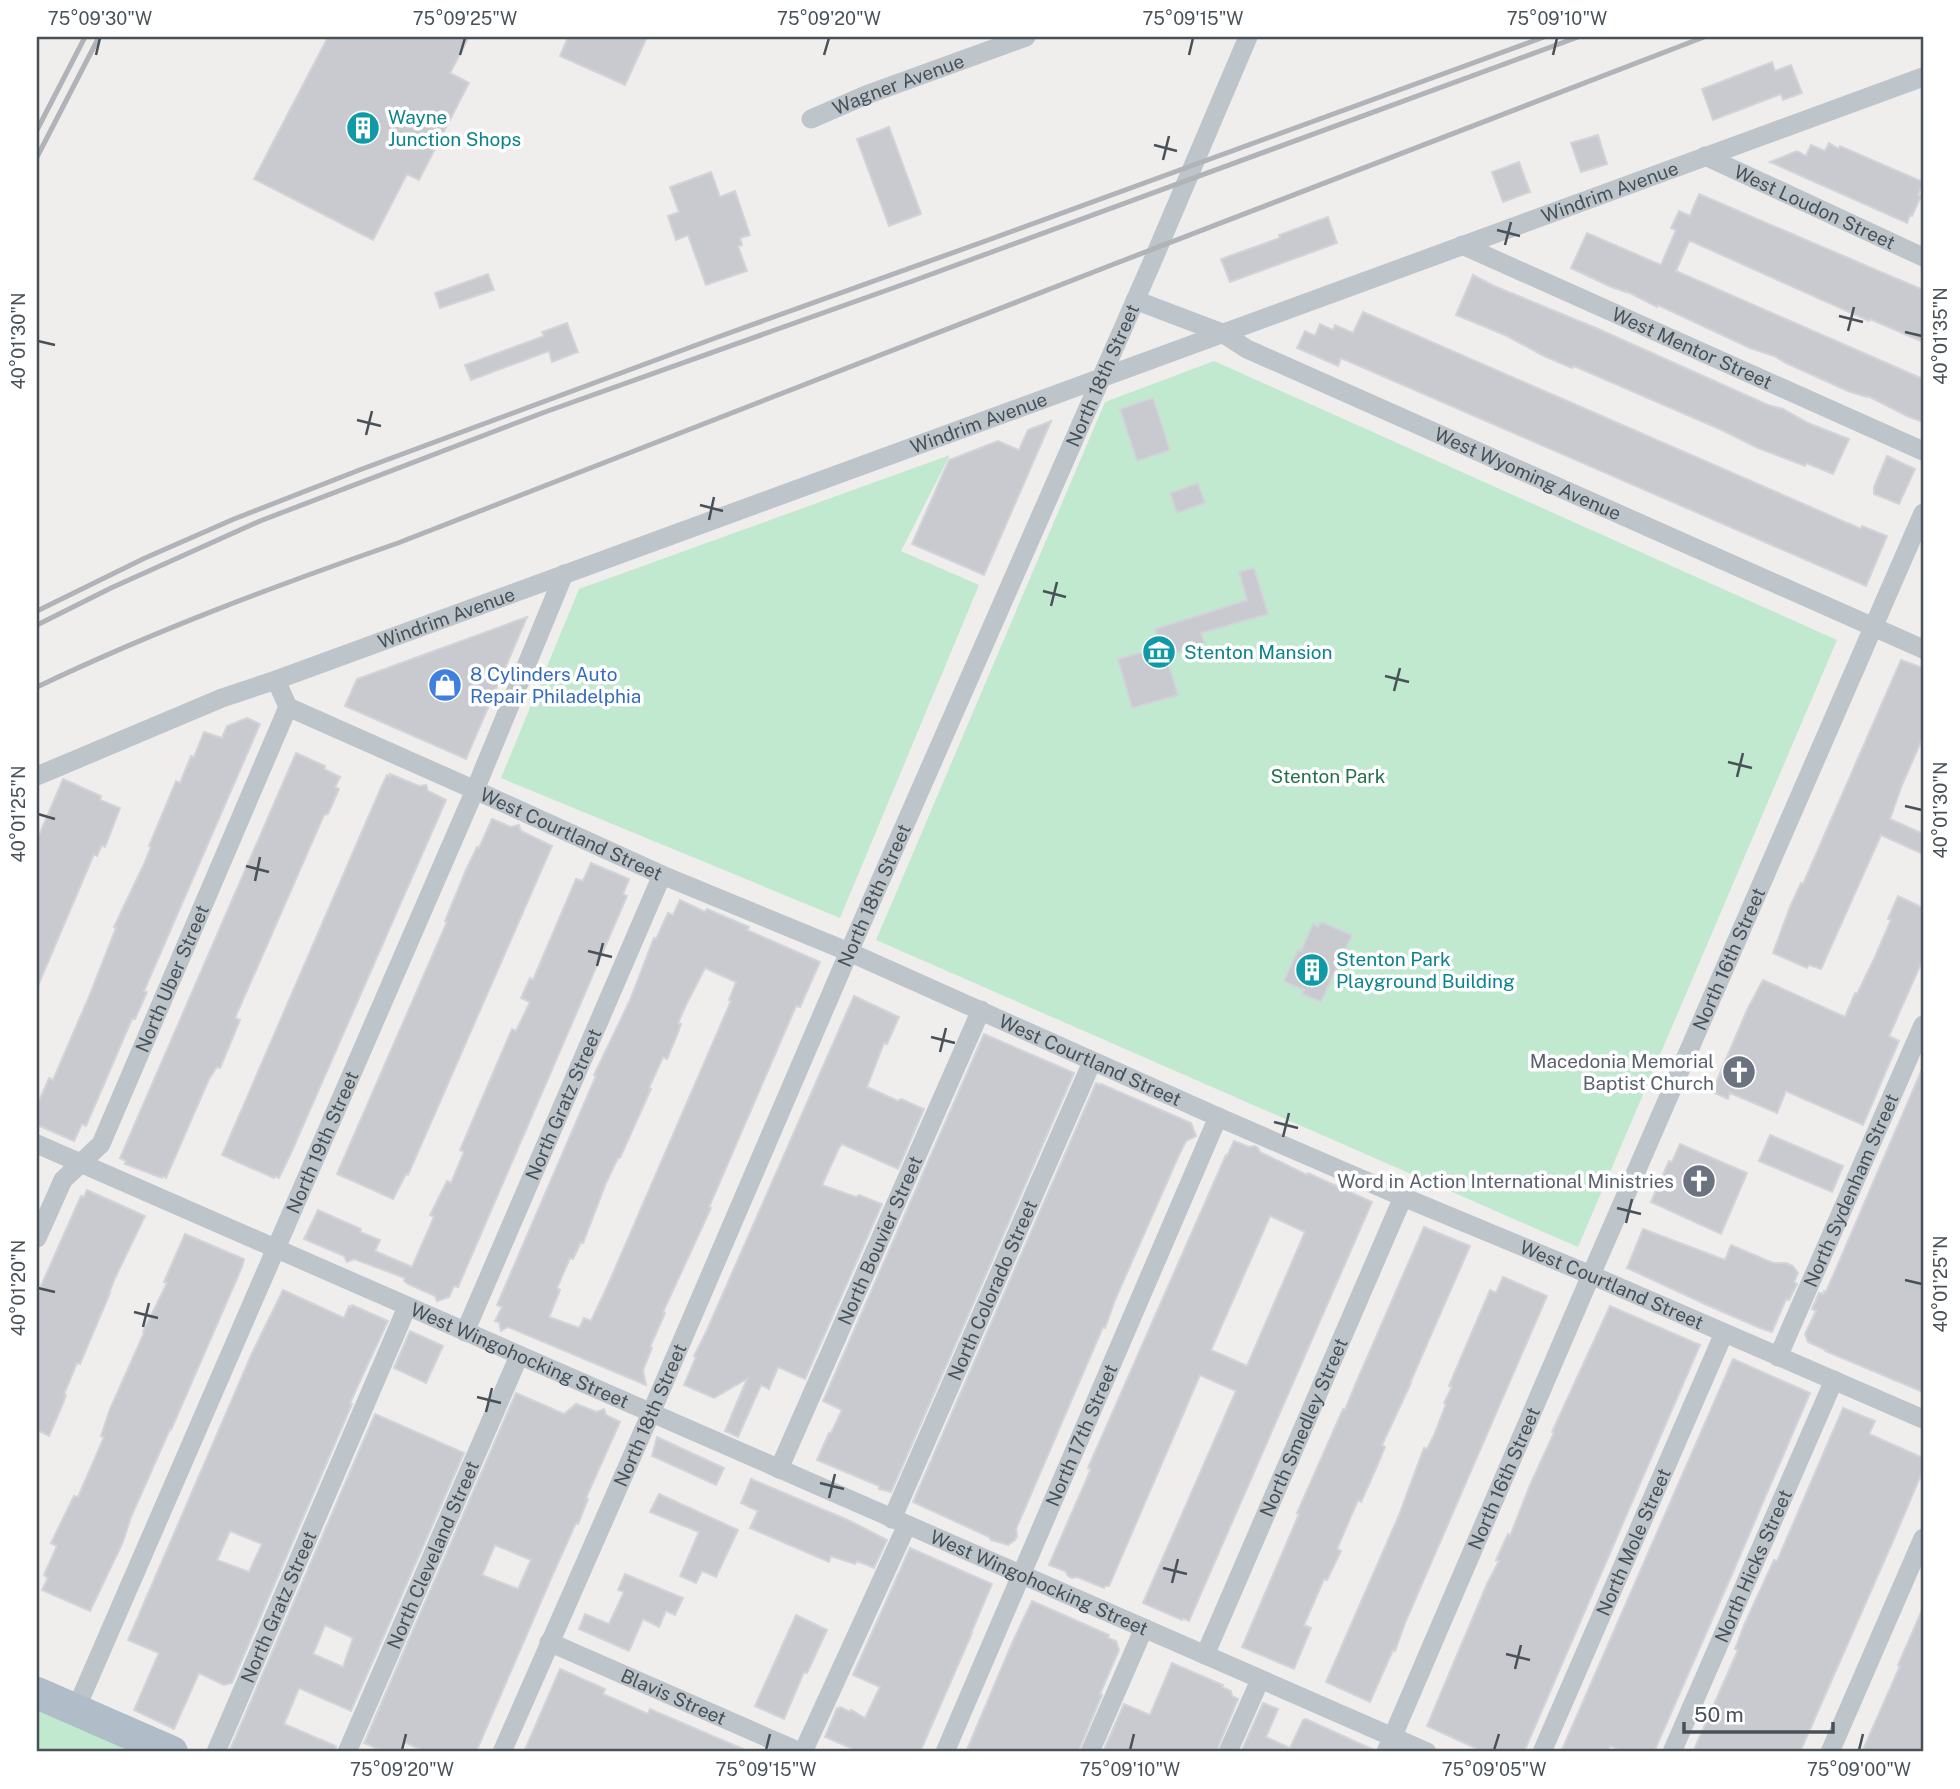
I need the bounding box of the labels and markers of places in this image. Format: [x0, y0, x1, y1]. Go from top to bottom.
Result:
place label: Wayne Junction Shops [388, 106, 521, 150]
building icon: Wayne Junction Shops [344, 109, 382, 147]
museum icon: Stenton Mansion [1140, 633, 1178, 671]
place label: Stenton Mansion [1184, 641, 1332, 663]
place label: 8 Cylinders Auto Repair Philadelphia [470, 663, 641, 707]
shop icon: 8 Cylinders Auto Repair Philadelphia [426, 666, 464, 704]
place label: Stenton Park Playground Building [1336, 948, 1515, 992]
building icon: Stenton Park Playground Building [1293, 951, 1331, 989]
place label: Macedonia Memorial Baptist Church [1530, 1050, 1714, 1094]
church icon: Macedonia Memorial Baptist Church [1720, 1053, 1758, 1091]
church icon: Word in Action International Ministries [1680, 1162, 1718, 1200]
place label: Word in Action International Ministries [1337, 1170, 1674, 1192]

